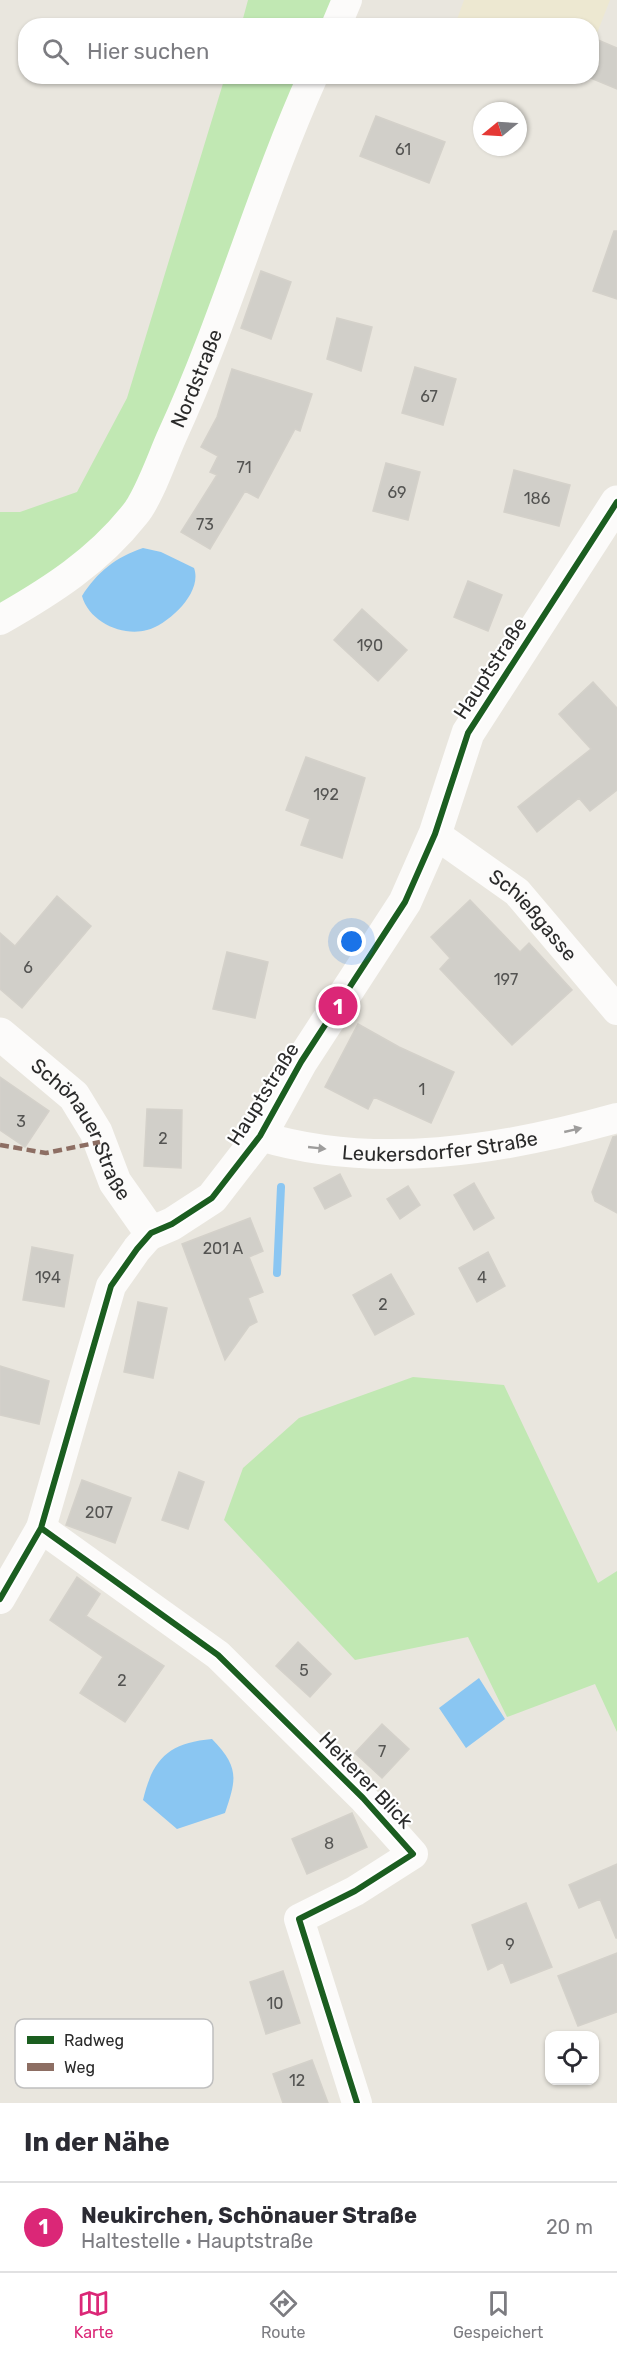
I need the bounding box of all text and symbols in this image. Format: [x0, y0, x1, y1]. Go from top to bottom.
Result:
search box [18, 18, 599, 84]
icon: search [39, 35, 72, 68]
text: Hier suchen [87, 38, 209, 65]
north arrow [473, 102, 527, 156]
house number: 61 [395, 140, 411, 159]
street label: Nordstraße [165, 326, 227, 431]
house number: 67 [420, 387, 438, 406]
house number: 71 [236, 458, 252, 477]
house number: 69 [387, 483, 407, 502]
house number: 186 [524, 489, 551, 508]
house number: 73 [196, 515, 214, 534]
street label: Hauptstraße [448, 613, 532, 723]
house number: 190 [357, 636, 383, 655]
house number: 192 [313, 785, 339, 804]
street label: Schießgasse [484, 864, 582, 966]
your location [337, 927, 366, 956]
house number: 6 [23, 958, 33, 977]
house number: 197 [494, 970, 518, 989]
pin: 1 [318, 984, 358, 1028]
street label: Hauptstraße [222, 1038, 304, 1150]
street label: Schönauer Straße [26, 1053, 136, 1205]
house number: 1 [419, 1080, 425, 1099]
house number: 3 [16, 1112, 26, 1131]
one-way arrow [564, 1125, 583, 1134]
street label: Leukersdorfer Straße [341, 1126, 540, 1166]
house number: 2 [158, 1129, 168, 1148]
one-way arrow [308, 1144, 327, 1153]
house number: 201 A [203, 1239, 244, 1258]
house number: 194 [35, 1268, 61, 1287]
house number: 4 [477, 1268, 487, 1287]
house number: 2 [378, 1295, 388, 1314]
house number: 207 [85, 1503, 113, 1522]
house number: 5 [299, 1661, 309, 1680]
house number: 2 [117, 1671, 127, 1690]
street label: Heiterer Blick [314, 1727, 418, 1834]
house number: 7 [378, 1742, 386, 1761]
house number: 8 [324, 1834, 334, 1853]
house number: 9 [505, 1935, 515, 1954]
house number: 10 [266, 1994, 284, 2013]
legend [15, 2019, 213, 2088]
text: Radweg [64, 2031, 124, 2050]
map controls [545, 2031, 599, 2085]
button: locate [545, 2031, 599, 2085]
text: Weg [64, 2058, 95, 2077]
house number: 12 [289, 2071, 305, 2090]
text: In der Nähe [24, 2127, 170, 2158]
text: Neukirchen, Schönauer Straße [81, 2202, 417, 2229]
text: 1 [39, 2215, 48, 2239]
text: 20 m [546, 2215, 593, 2239]
text: Haltestelle · Hauptstraße [81, 2229, 313, 2253]
tab: Karte [74, 2287, 113, 2342]
tab: Route [261, 2287, 305, 2342]
tab: Gespeichert [453, 2287, 543, 2342]

